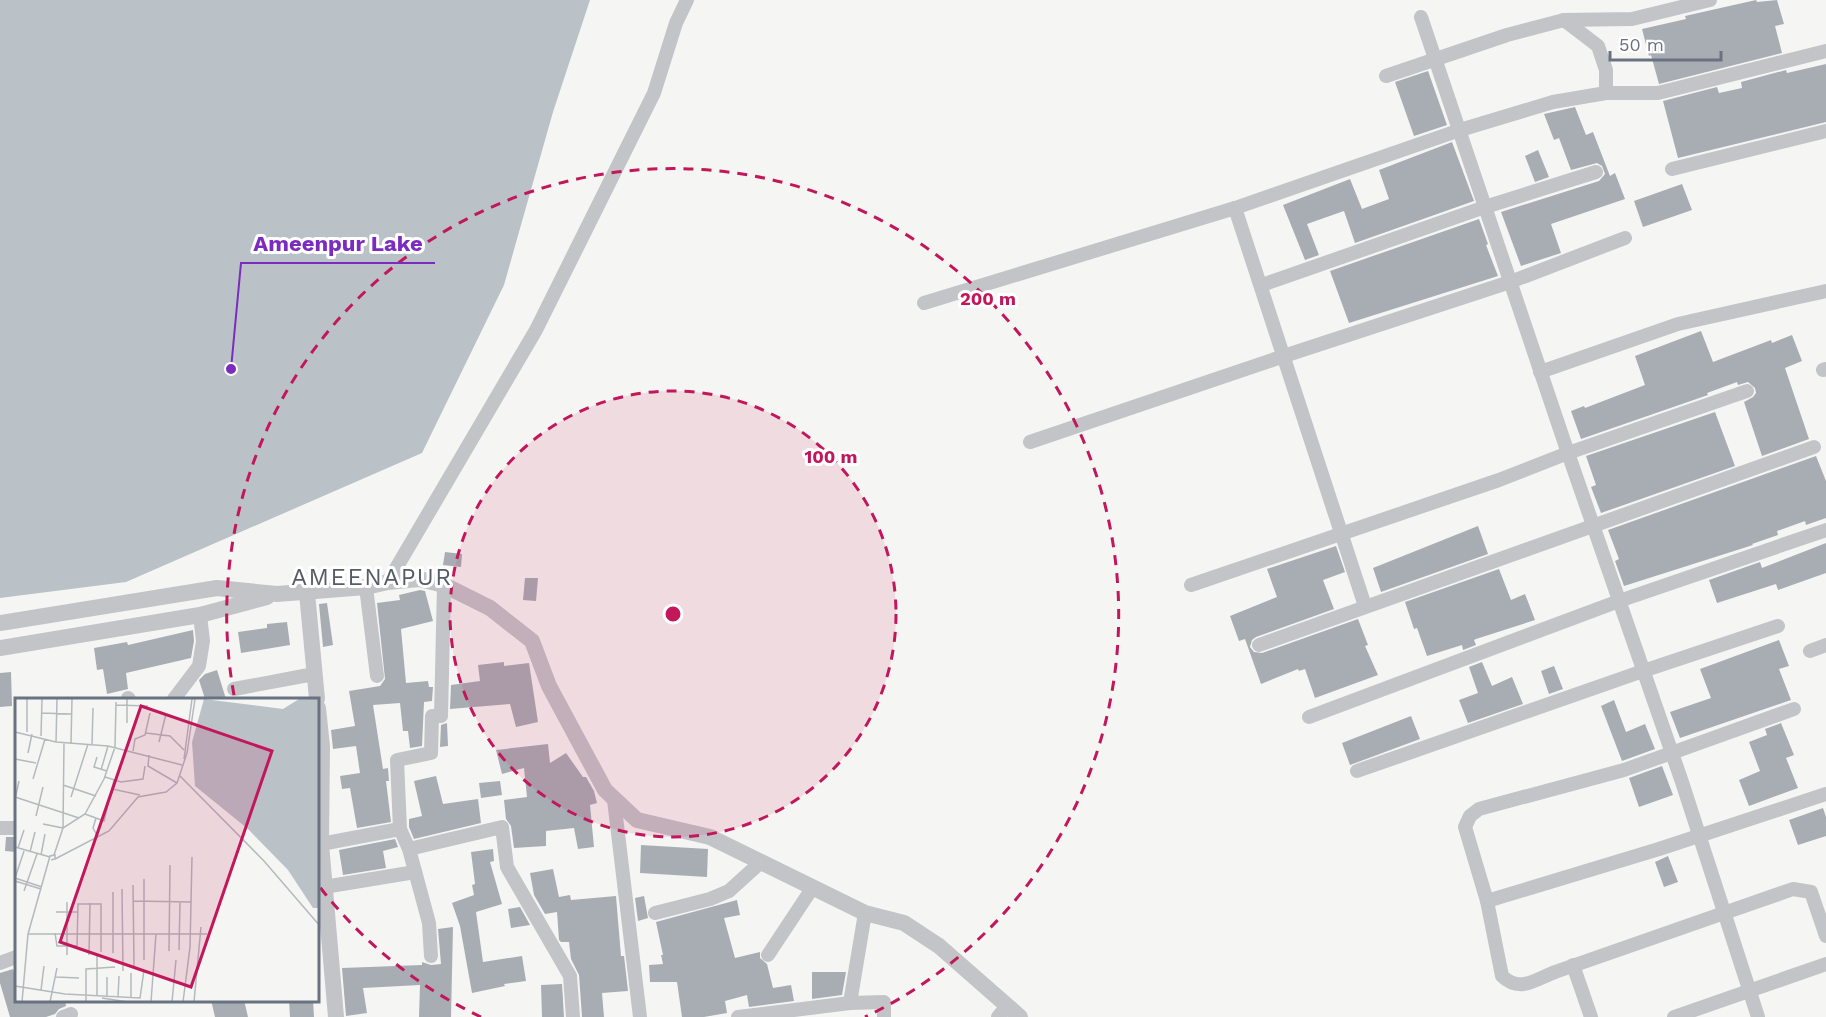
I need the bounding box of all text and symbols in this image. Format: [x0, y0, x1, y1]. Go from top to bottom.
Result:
scale bar [1610, 24, 1721, 62]
text: 50 m [1619, 34, 1664, 55]
callout: Ameenpur Lake [241, 223, 435, 263]
text: Ameenpur Lake [253, 231, 423, 256]
text: 200 m [960, 288, 1016, 309]
text: 100 m [804, 446, 858, 467]
district label: AMEENAPUR [291, 563, 453, 591]
centre of rings [663, 604, 683, 624]
inset map [15, 698, 320, 1002]

